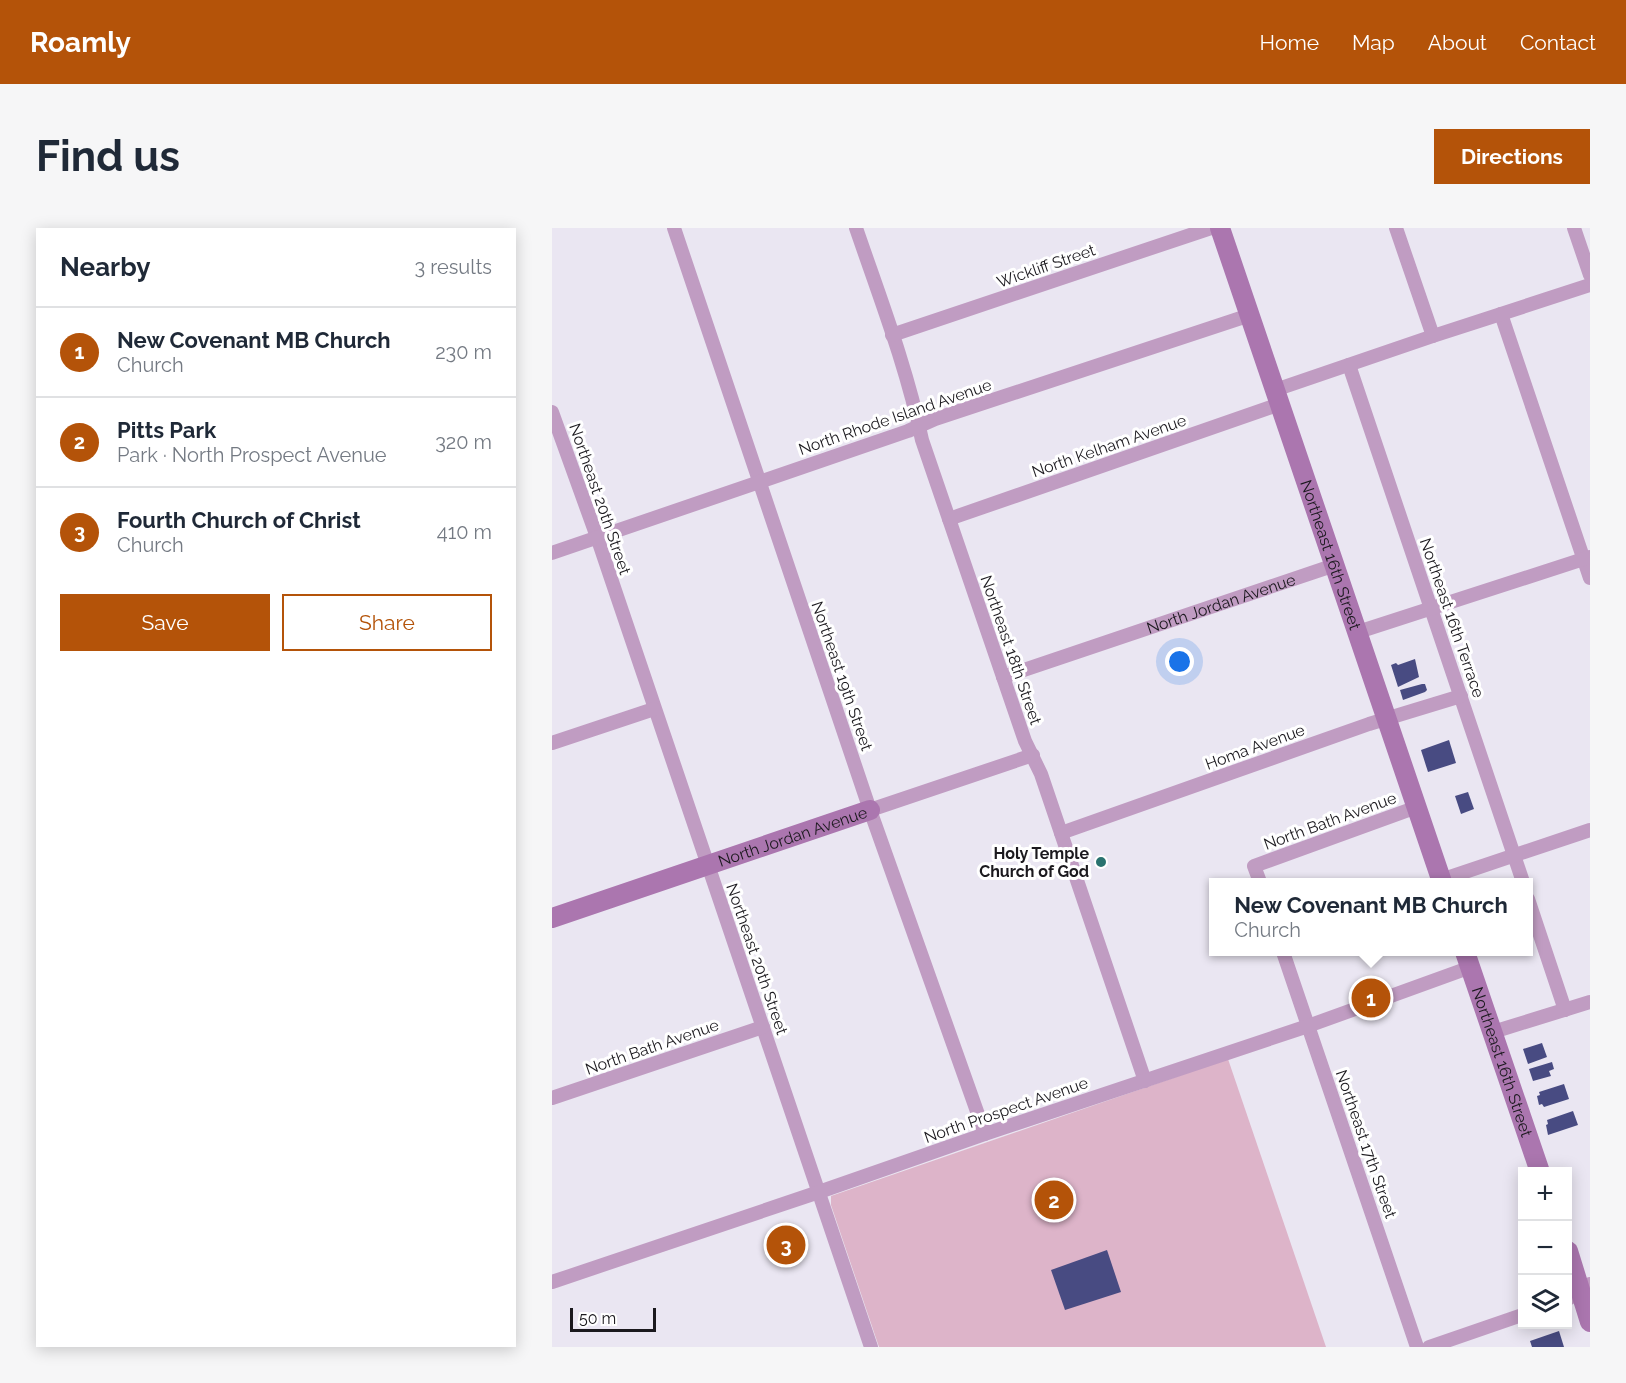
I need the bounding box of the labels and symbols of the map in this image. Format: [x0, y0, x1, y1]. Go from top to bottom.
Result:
street label: Wickliff Street [994, 240, 1098, 292]
street label: North Rhode Island Avenue [796, 375, 994, 459]
street label: North Kelham Avenue [1029, 411, 1189, 481]
street label: Northeast 20th Street [565, 421, 635, 578]
street label: Northeast 16th Street [1297, 477, 1365, 633]
street label: Northeast 16th Terrace [1416, 536, 1488, 700]
street label: North Jordan Avenue [1144, 570, 1298, 637]
street label: Northeast 18th Street [976, 573, 1046, 728]
street label: Northeast 19th Street [808, 599, 877, 754]
your location [1165, 647, 1194, 676]
street label: Homa Avenue [1203, 720, 1307, 774]
street label: North Bath Avenue [1261, 788, 1399, 854]
street label: North Jordan Avenue [716, 802, 869, 870]
place label: Holy Temple Church of God [979, 844, 1089, 881]
marker: Holy Temple Church of God [1094, 855, 1108, 869]
street label: Northeast 20th Street [722, 881, 792, 1038]
pin: 1 [1352, 976, 1390, 1020]
street label: Northeast 16th Street [1468, 984, 1537, 1140]
street label: North Bath Avenue [583, 1015, 721, 1079]
street label: Northeast 17th Street [1332, 1067, 1401, 1221]
street label: North Prospect Avenue [922, 1073, 1090, 1147]
pin: 2 [1034, 1178, 1074, 1222]
pin: 3 [766, 1222, 806, 1268]
scale bar [570, 1305, 656, 1332]

